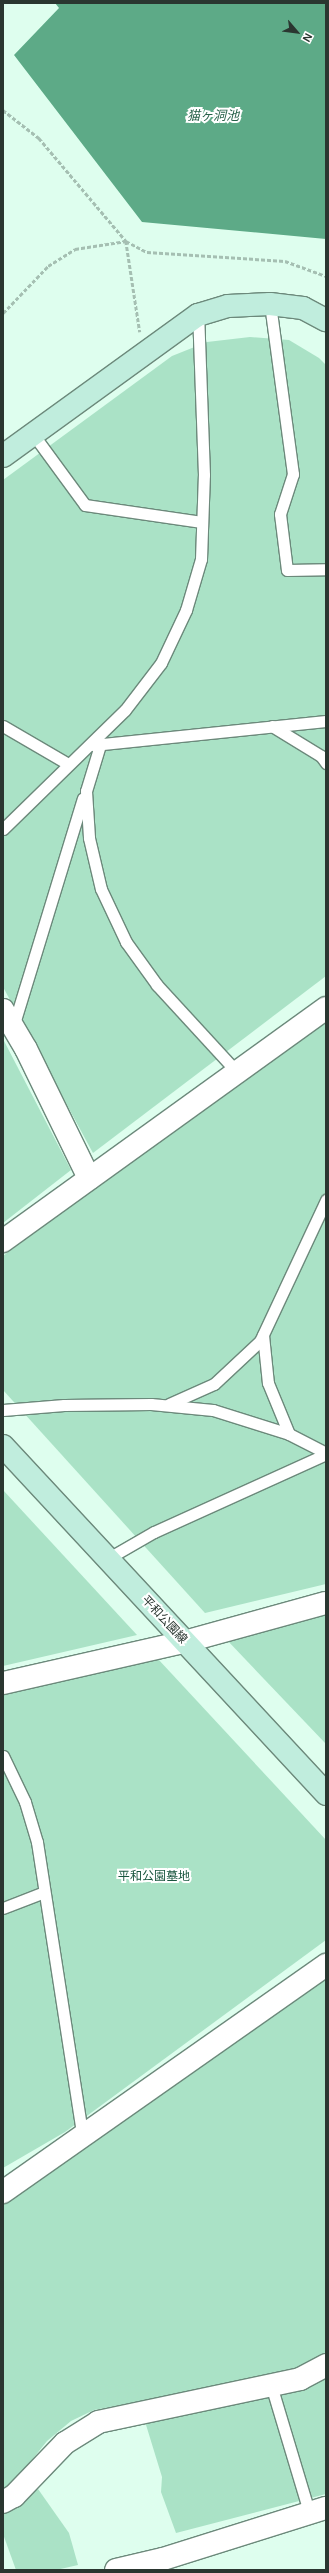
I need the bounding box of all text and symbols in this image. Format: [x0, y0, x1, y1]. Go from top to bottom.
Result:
north arrow [277, 12, 317, 52]
text: N [300, 31, 315, 44]
water label: 猫ヶ洞池 [187, 108, 239, 124]
street label: 平和公園線 [138, 1593, 190, 1647]
park label: 平和公園墓地 [118, 1870, 190, 1884]

